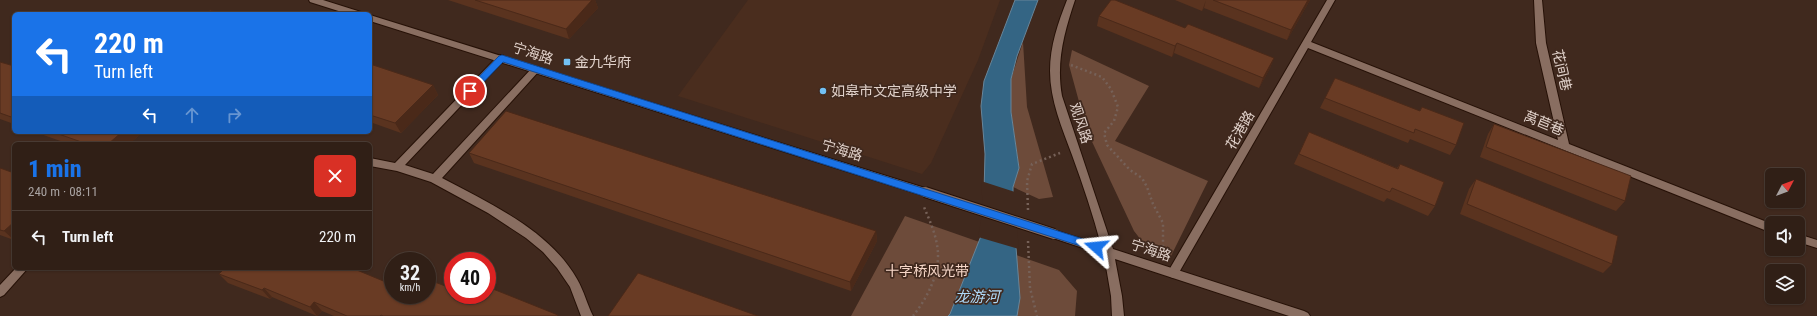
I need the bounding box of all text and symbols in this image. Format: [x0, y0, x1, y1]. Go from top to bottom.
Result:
text: 220 m [94, 27, 164, 60]
icon: left [28, 28, 80, 80]
street label: 宁海路 [511, 39, 555, 67]
street label: 花间巷 [1549, 48, 1575, 92]
place label: 金九华府 [575, 54, 631, 70]
marker: 金九华府 [562, 57, 572, 67]
text: Turn left [94, 61, 153, 82]
pin [453, 74, 487, 108]
icon: arrive [459, 80, 481, 102]
place label: 如皋市文定高级中学 [831, 83, 957, 99]
marker: 如皋市文定高级中学 [818, 86, 828, 96]
street label: 观风路 [1067, 101, 1095, 145]
icon: left [139, 104, 161, 126]
icon: ahead [181, 104, 203, 126]
icon: right [223, 104, 245, 126]
street label: 花港路 [1223, 108, 1257, 152]
street label: 莴苣巷 [1522, 108, 1566, 138]
street label: 宁海路 [820, 136, 864, 164]
text: 1 min [28, 155, 82, 183]
button: close [314, 155, 356, 197]
north arrow [1765, 168, 1805, 208]
map controls [1765, 168, 1805, 304]
text: 240 m · 08:11 [28, 184, 98, 199]
button: sound [1765, 216, 1805, 256]
icon: left [28, 226, 50, 248]
position arrow [1075, 226, 1117, 268]
text: Turn left [62, 228, 113, 246]
text: 220 m [319, 228, 356, 246]
street label: 宁海路 [1129, 236, 1173, 264]
speed limit sign: 40 [444, 252, 496, 304]
text: 32 [400, 261, 420, 285]
park label: 十字桥风光带 [885, 263, 969, 279]
button: layers [1765, 264, 1805, 304]
text: km/h [400, 282, 420, 293]
water label: 龙游河 [954, 288, 1002, 306]

